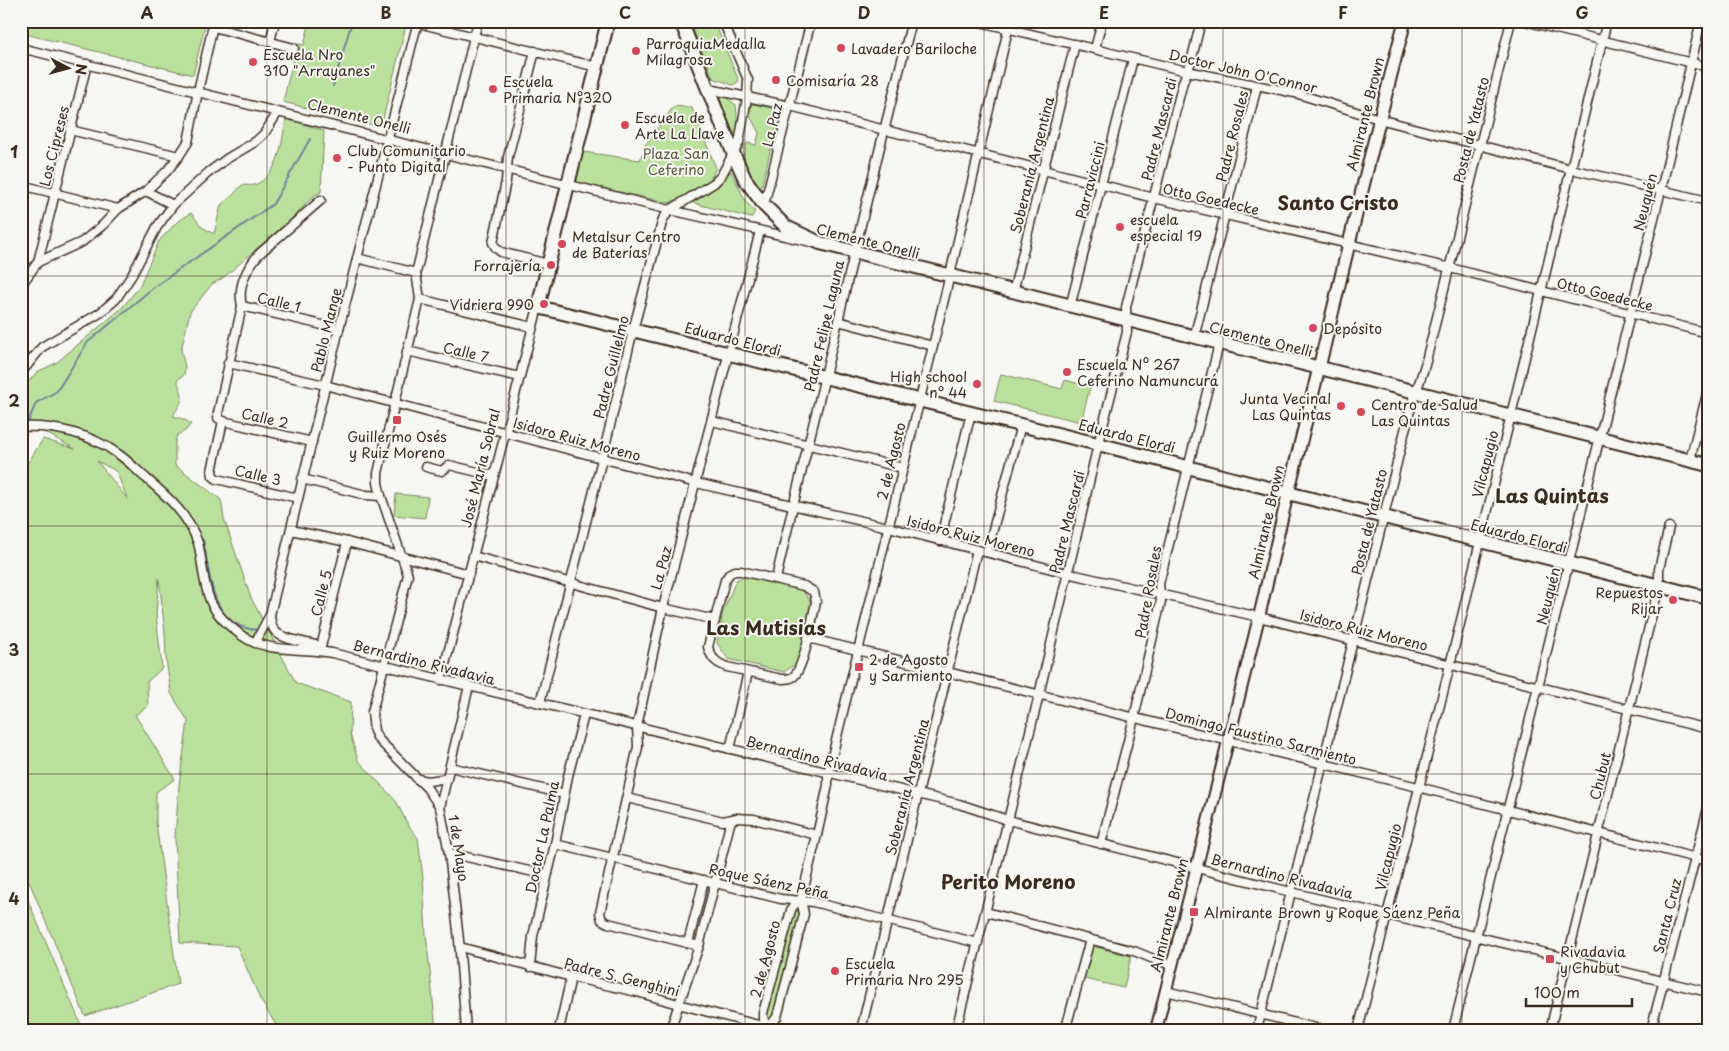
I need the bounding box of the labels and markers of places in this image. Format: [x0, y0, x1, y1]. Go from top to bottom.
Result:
place label: ParroquiaMedalla Milagrosa [646, 33, 766, 70]
place label: Lavadero Bariloche [851, 38, 977, 59]
marker: Lavadero Bariloche [835, 42, 847, 54]
place label: Escuela Nro 310 "Arrayanes" [263, 44, 376, 81]
marker: ParroquiaMedalla Milagrosa [630, 45, 642, 57]
marker: Escuela Nro 310 "Arrayanes" [247, 56, 259, 68]
place label: Comisaría 28 [786, 70, 879, 91]
place label: Escuela Primaria N°320 [503, 71, 612, 108]
marker: Comisaría 28 [770, 74, 782, 86]
marker: Escuela Primaria N°320 [487, 83, 499, 95]
place label: Escuela de Arte La Llave [635, 107, 724, 144]
marker: Escuela de Arte La Llave [619, 119, 631, 131]
place label: Club Comunitario - Punto Digital [347, 140, 466, 177]
marker: Club Comunitario - Punto Digital [331, 152, 343, 164]
place label: escuela especial 19 [1130, 209, 1202, 246]
marker: escuela especial 19 [1114, 221, 1126, 233]
place label: Metalsur Centro de Baterías [572, 226, 681, 263]
marker: Metalsur Centro de Baterías [556, 238, 568, 250]
place label: Forrajería [473, 255, 541, 276]
marker: Forrajería [545, 259, 557, 271]
place label: Vidriera 990 [449, 294, 534, 315]
marker: Vidriera 990 [538, 298, 550, 310]
place label: Depósito [1323, 318, 1382, 339]
marker: Depósito [1307, 322, 1319, 334]
place label: Escuela Nº 267 Ceferino Namuncurá [1077, 354, 1219, 391]
place label: High school n° 44 [890, 366, 967, 403]
marker: Escuela Nº 267 Ceferino Namuncurá [1061, 366, 1073, 378]
marker: High school n° 44 [971, 378, 983, 390]
place label: Junta Vecinal Las Quintas [1240, 388, 1331, 425]
place label: Centro de Salud Las Quintas [1371, 394, 1478, 431]
marker: Junta Vecinal Las Quintas [1335, 400, 1347, 412]
marker: Centro de Salud Las Quintas [1355, 406, 1367, 418]
marker: Guillermo Osés y Ruiz Moreno [391, 414, 403, 426]
place label: Guillermo Osés y Ruiz Moreno [347, 426, 447, 463]
place label: Repuestos Rijar [1596, 582, 1664, 619]
marker: Repuestos Rijar [1667, 594, 1679, 606]
place label: 2 de Agosto y Sarmiento [869, 649, 953, 686]
marker: 2 de Agosto y Sarmiento [853, 661, 865, 673]
place label: Almirante Brown y Roque Sáenz Peña [1204, 902, 1460, 923]
marker: Almirante Brown y Roque Sáenz Peña [1188, 906, 1200, 918]
place label: Rivadavia y Chubut [1560, 941, 1626, 978]
place label: Escuela Primaria Nro 295 [845, 953, 964, 990]
marker: Rivadavia y Chubut [1544, 953, 1556, 965]
marker: Escuela Primaria Nro 295 [829, 965, 841, 977]

